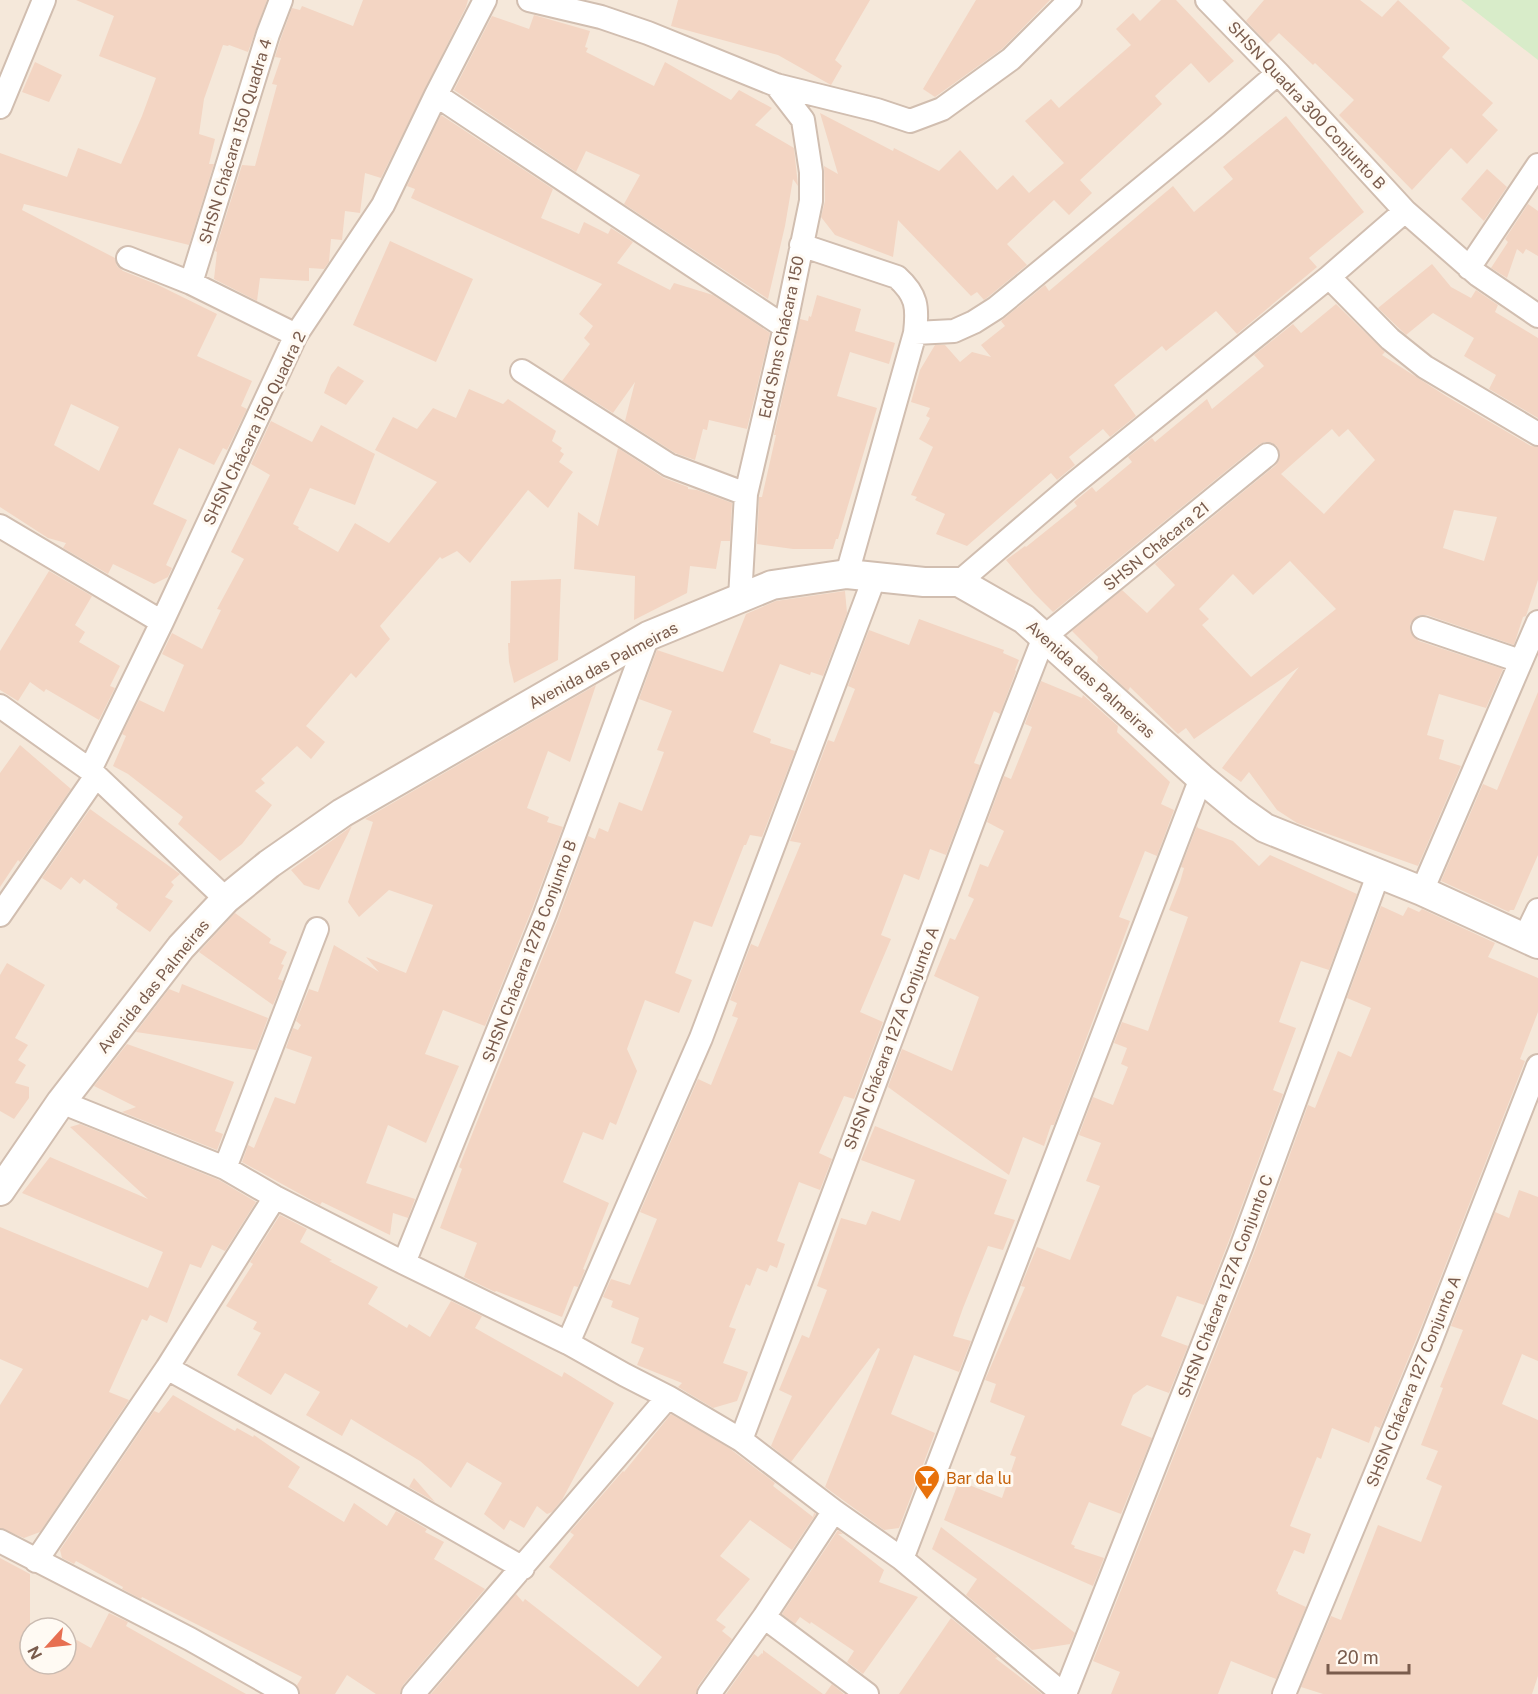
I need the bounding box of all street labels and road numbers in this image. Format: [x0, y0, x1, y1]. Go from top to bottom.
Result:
street label: SHSN Quadra 300 Conjunto B [1224, 17, 1390, 193]
street label: SHSN Chácara 150 Quadra 4 [195, 36, 276, 246]
street label: Edd Shns Chácara 150 [755, 254, 808, 420]
street label: SHSN Chácara 150 Quadra 2 [199, 328, 310, 528]
street label: SHSN Chácara 21 [1100, 498, 1213, 595]
street label: Avenida das Palmeiras [1023, 617, 1159, 742]
street label: Avenida das Palmeiras [525, 618, 681, 713]
street label: SHSN Chácara 127B Conjunto B [478, 837, 581, 1065]
street label: Avenida das Palmeiras [94, 916, 213, 1057]
street label: SHSN Chácara 127A Conjunto A [840, 924, 943, 1152]
street label: SHSN Chácara 127A Conjunto C [1174, 1172, 1277, 1400]
street label: SHSN Chácara 127 Conjunto A [1362, 1273, 1465, 1490]

